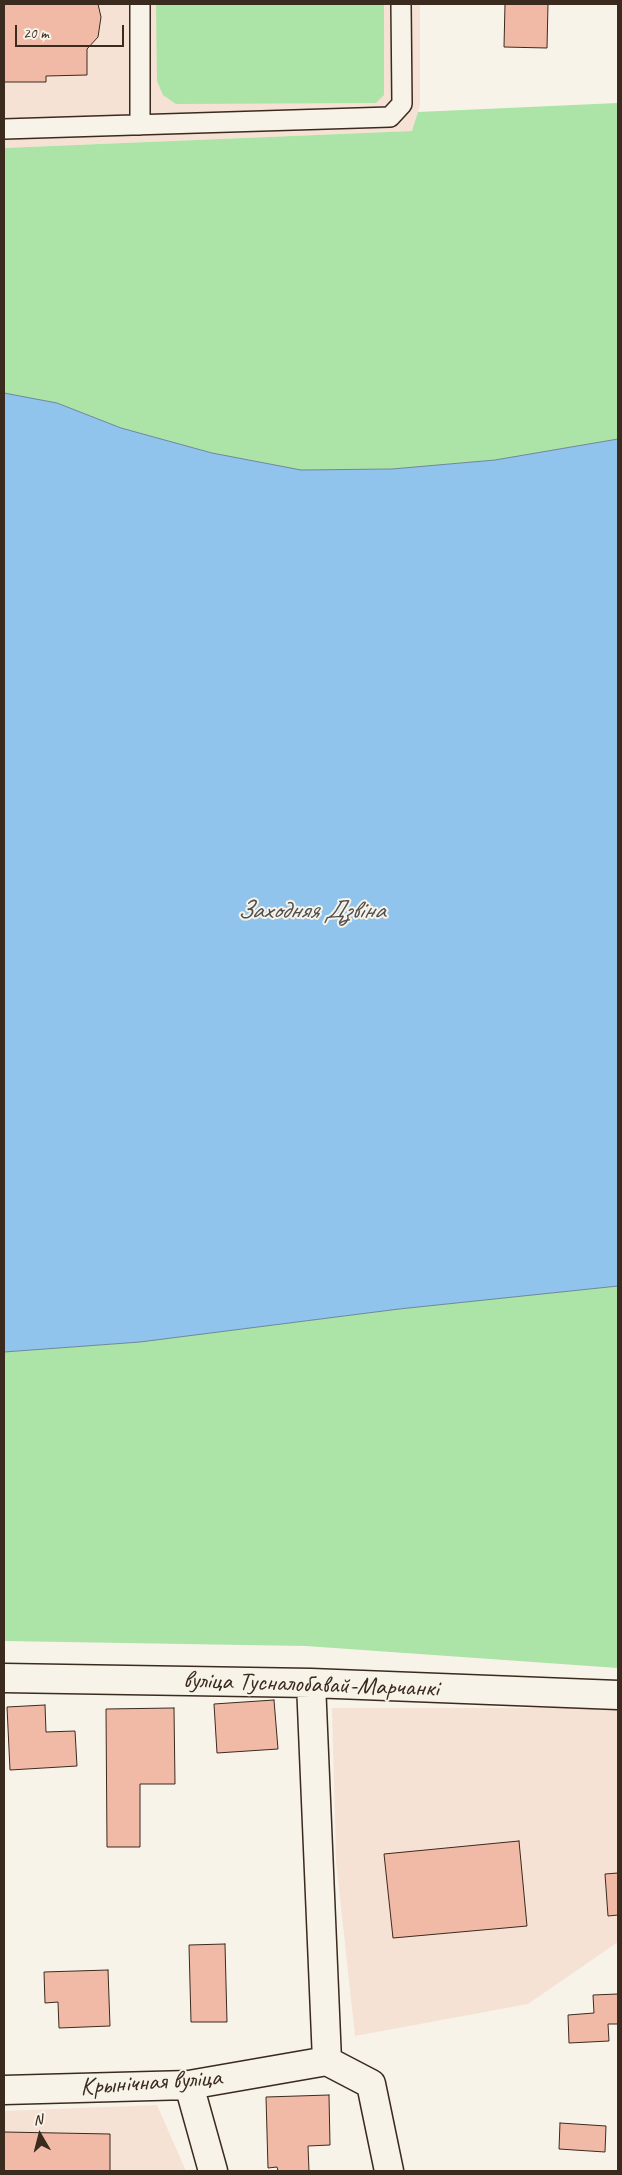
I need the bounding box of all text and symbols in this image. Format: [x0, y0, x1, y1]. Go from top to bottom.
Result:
scale bar [18, 15, 126, 47]
text: 20 m [23, 24, 49, 43]
water label: Заходняя Дзвіна [237, 895, 385, 927]
street label: вуліца Тусналобавай-Марчанкі [183, 1666, 439, 1704]
street label: Крынічная вуліца [79, 2063, 223, 2103]
north arrow [15, 2110, 65, 2160]
text: N [32, 2111, 43, 2129]

